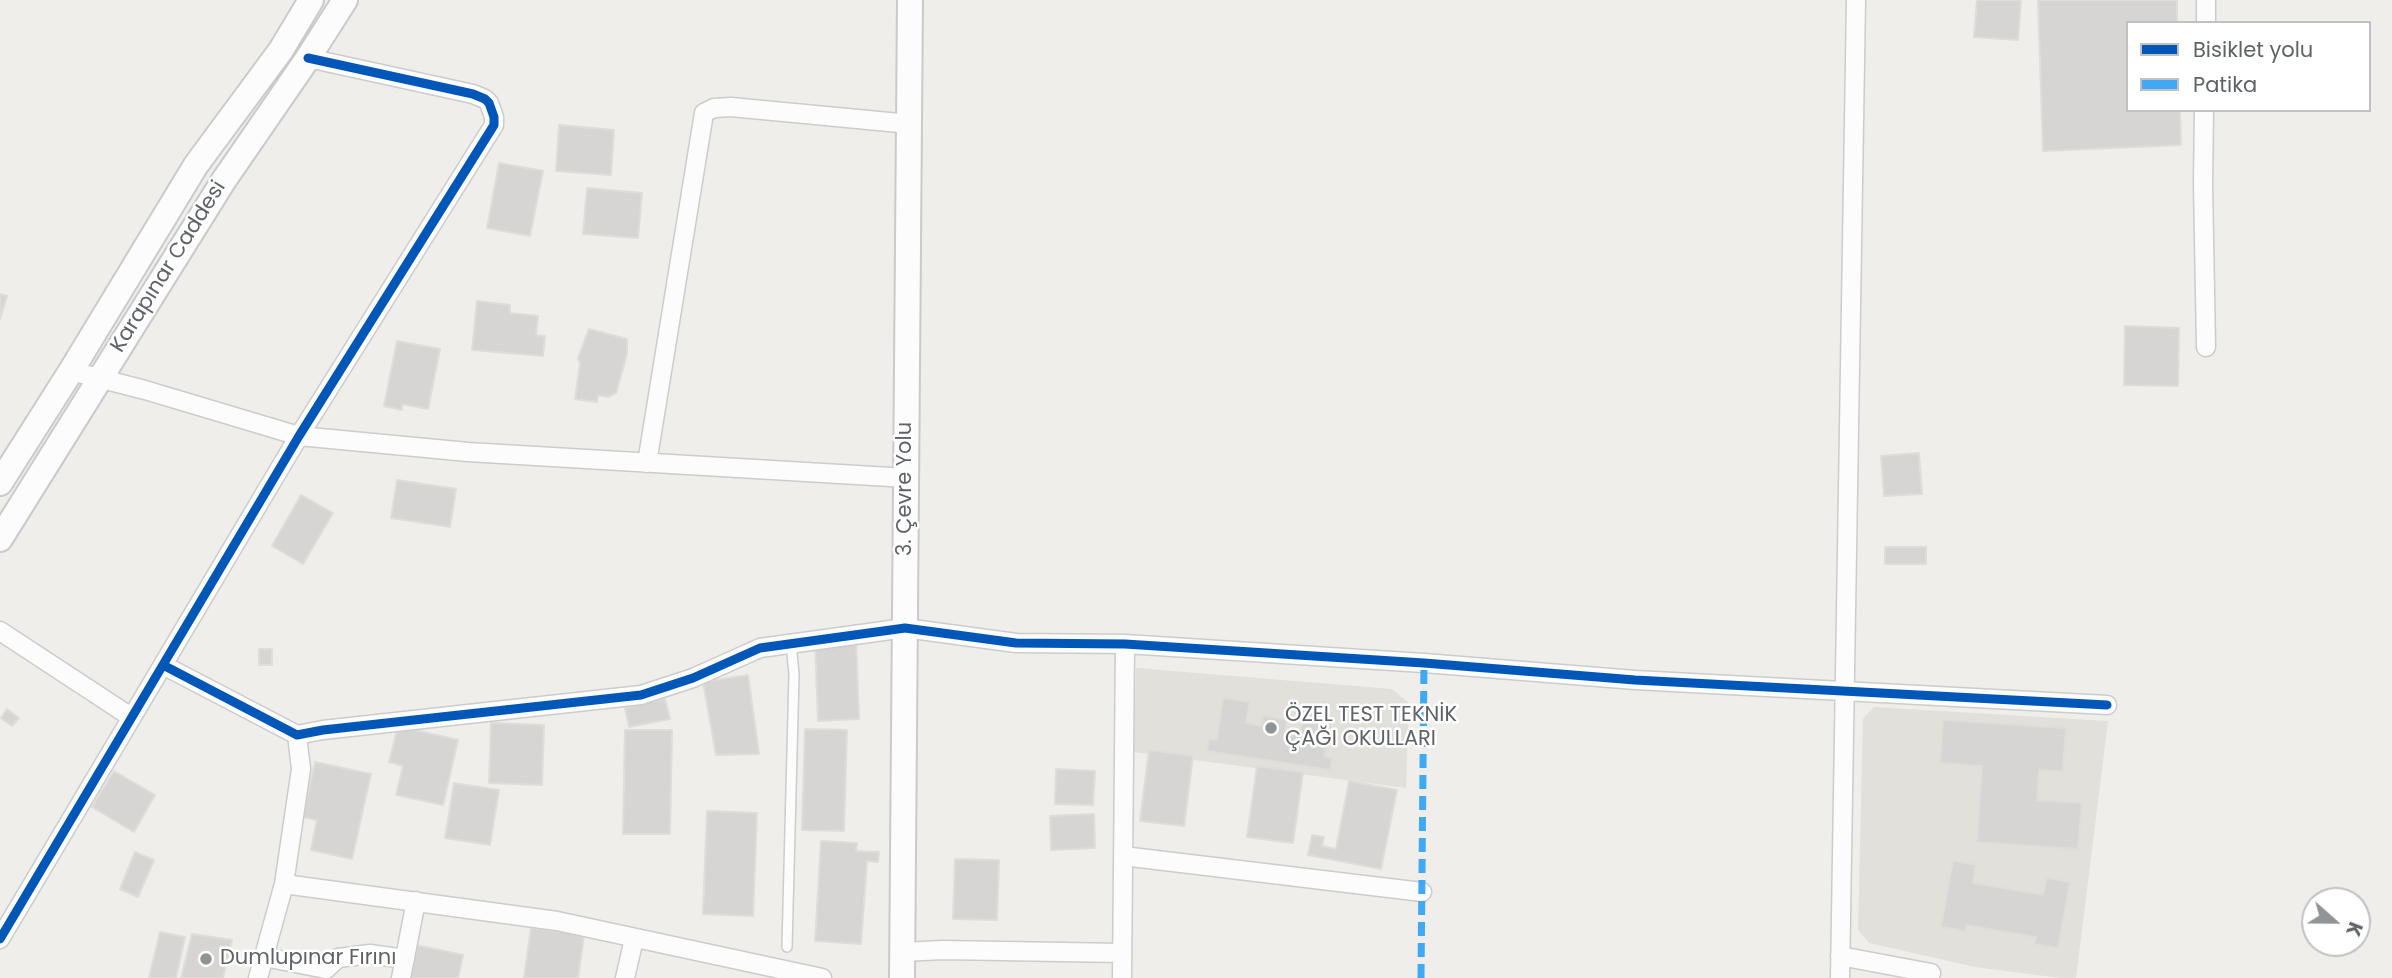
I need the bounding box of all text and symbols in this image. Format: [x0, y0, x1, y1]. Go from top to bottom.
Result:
legend [2126, 21, 2371, 112]
text: Bisiklet yolu [2193, 35, 2313, 64]
text: Patika [2193, 70, 2257, 99]
street label: Karapınar Caddesi [106, 177, 232, 357]
street label: 3. Çevre Yolu [893, 422, 919, 556]
place label: ÖZEL TEST TEKNİK ÇAĞI OKULLARI [1285, 703, 1457, 753]
marker: ÖZEL TEST TEKNİK ÇAĞI OKULLARI [1263, 720, 1279, 736]
north arrow [2301, 887, 2371, 957]
text: K [2339, 918, 2369, 940]
place label: Dumlupınar Fırını [220, 946, 396, 972]
marker: Dumlupınar Fırını [198, 951, 214, 967]

